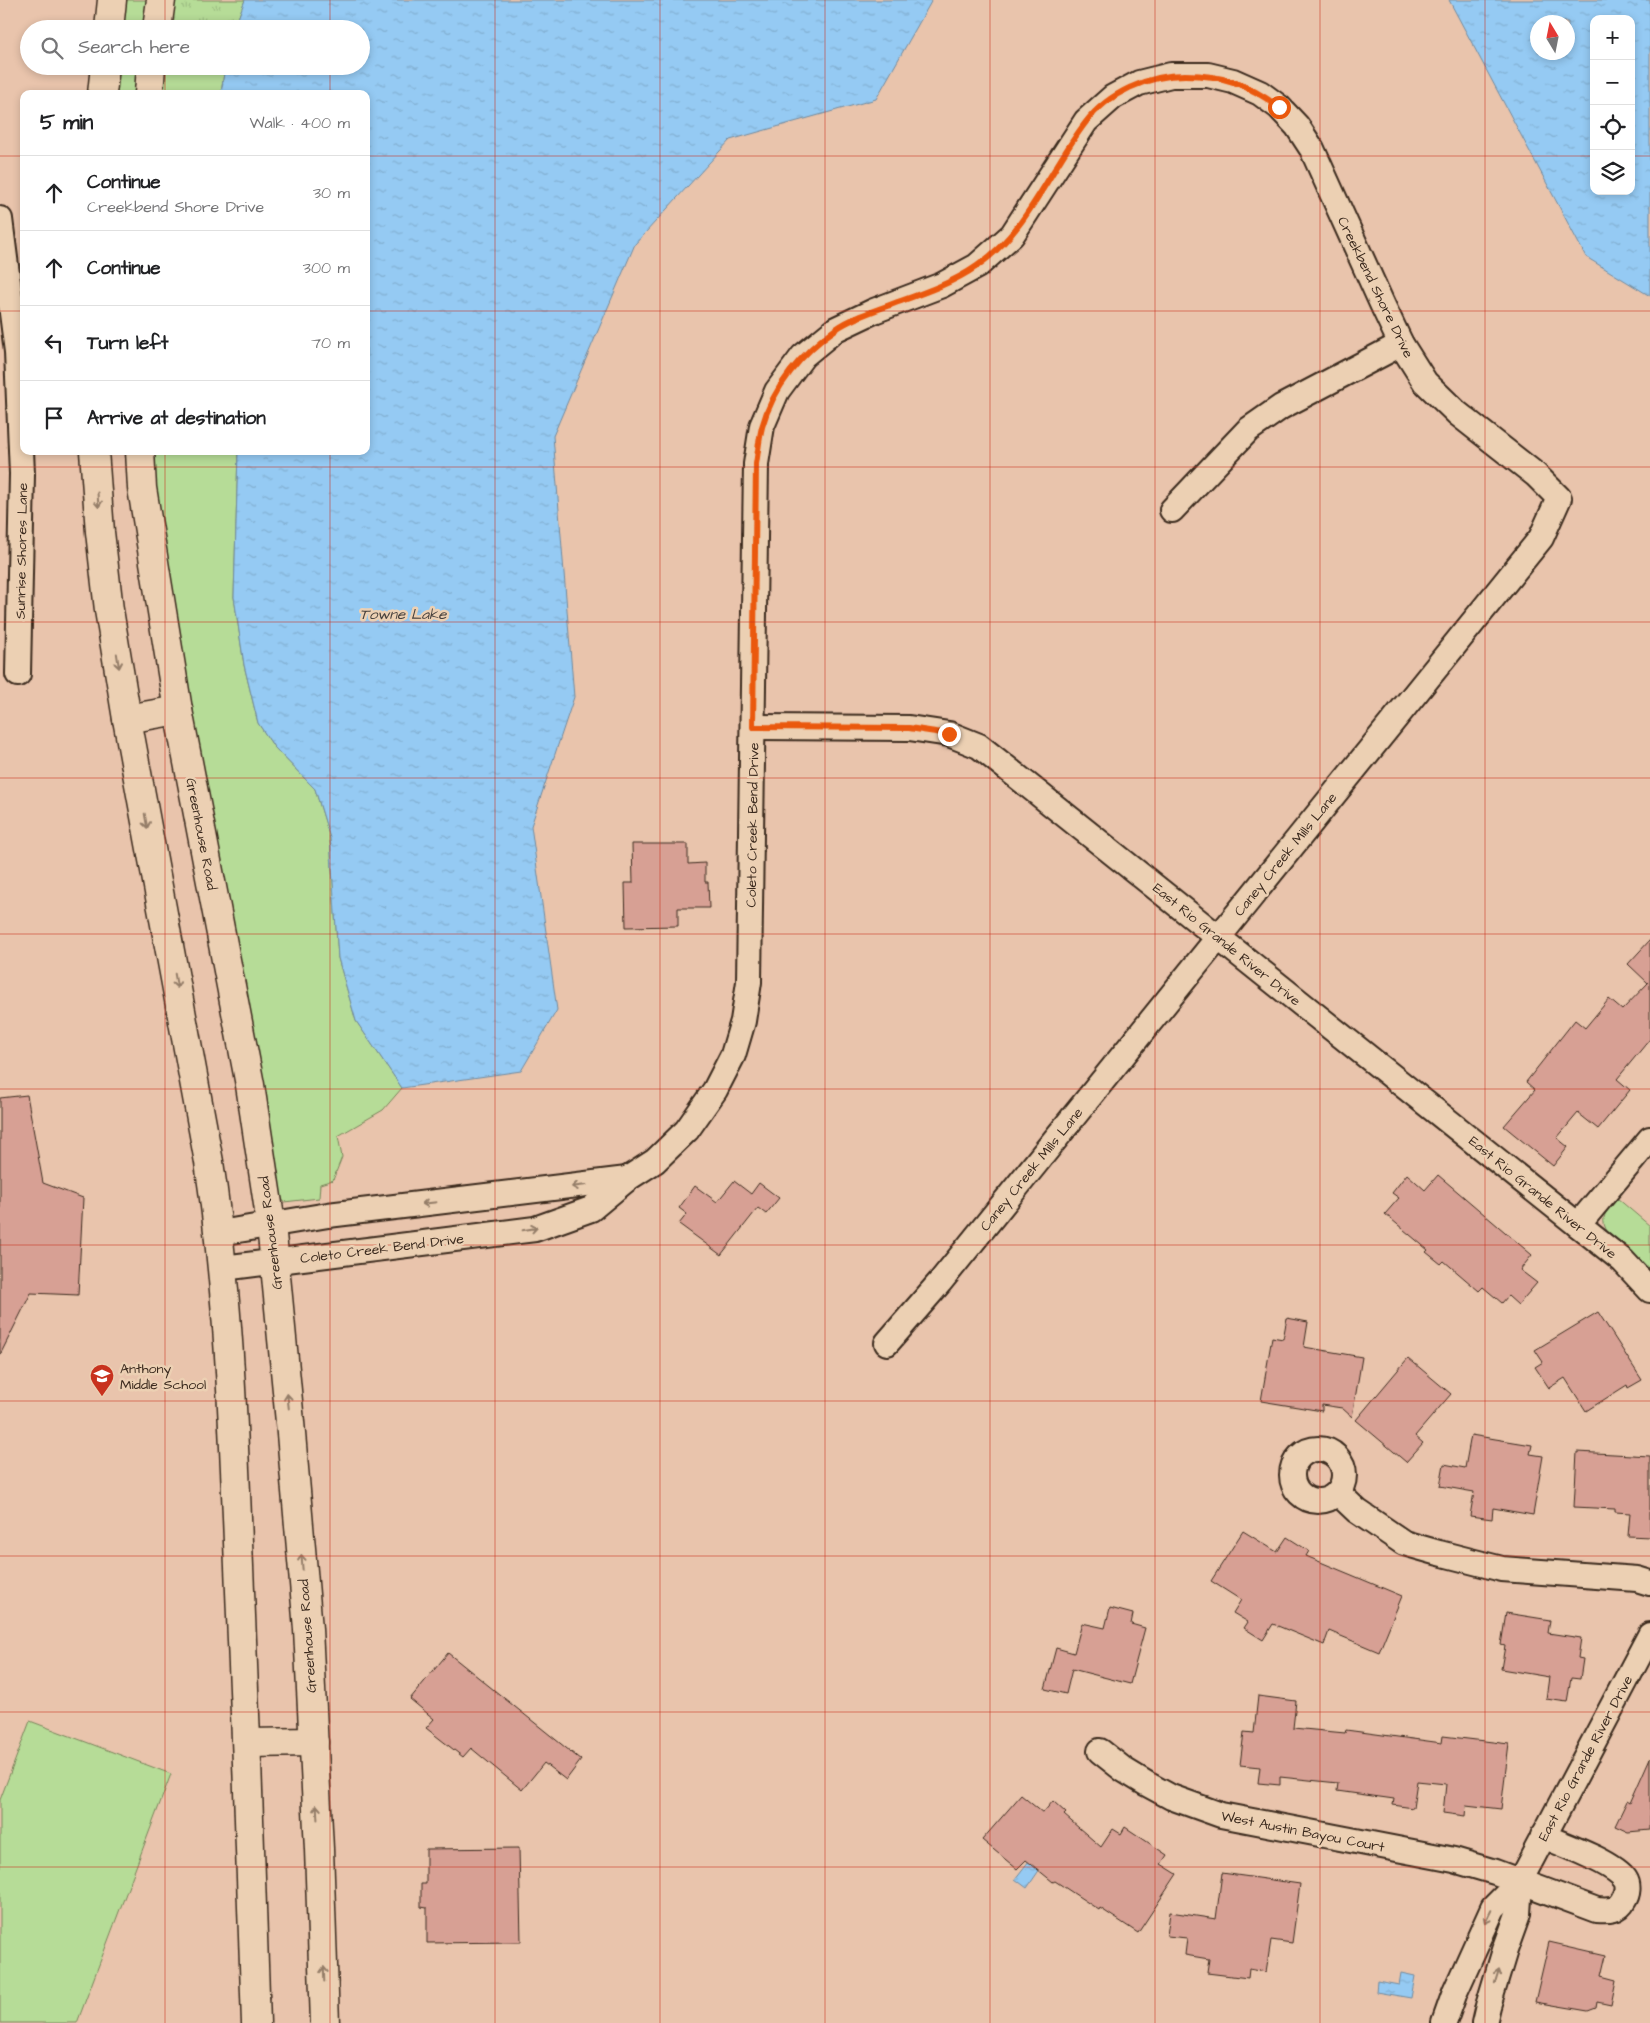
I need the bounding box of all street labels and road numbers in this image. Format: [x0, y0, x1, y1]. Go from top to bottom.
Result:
street label: Creekbend Shore Drive [1332, 213, 1418, 362]
street label: Sunrise Shores Lane [11, 482, 33, 619]
street label: Coleto Creek Bend Drive [742, 742, 764, 908]
street label: Greenhouse Road [180, 776, 222, 892]
street label: Caney Creek Mills Lane [1230, 788, 1342, 921]
street label: East Rio Grande River Drive [1148, 879, 1305, 1011]
street label: Caney Creek Mills Lane [976, 1103, 1088, 1236]
street label: East Rio Grande River Drive [1464, 1132, 1621, 1264]
street label: Greenhouse Road [254, 1175, 288, 1291]
street label: Coleto Creek Bend Drive [299, 1229, 466, 1269]
street label: Greenhouse Road [294, 1578, 322, 1693]
street label: East Rio Grande River Drive [1534, 1672, 1638, 1845]
street label: West Austin Bayou Court [1219, 1806, 1387, 1858]

